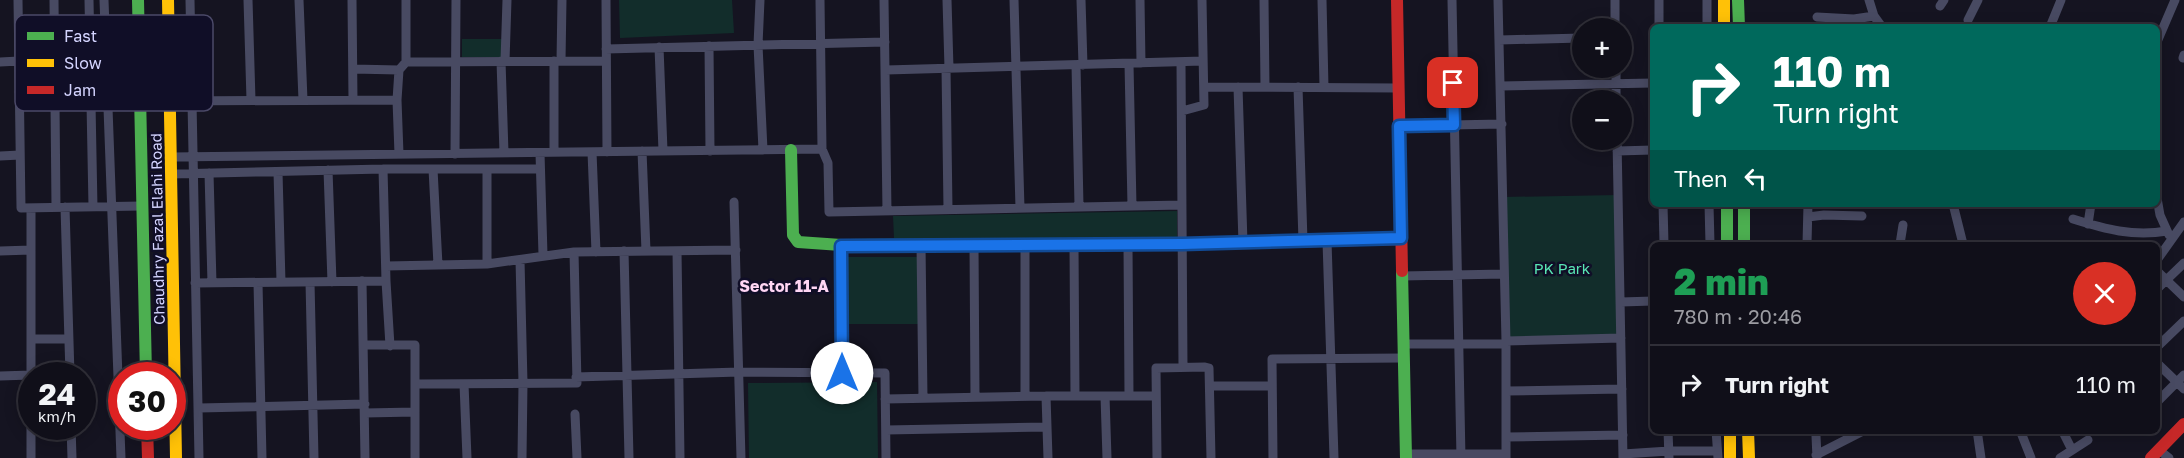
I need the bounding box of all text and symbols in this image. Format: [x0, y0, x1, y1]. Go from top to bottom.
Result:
legend [15, 15, 213, 111]
map controls [1572, 18, 1632, 150]
button: + [1572, 18, 1632, 78]
text: Fast [64, 26, 97, 46]
text: 110 m [1773, 46, 1891, 96]
icon: right [1674, 48, 1752, 126]
text: Slow [64, 53, 102, 73]
pin [1427, 57, 1478, 108]
icon: arrive [1436, 66, 1469, 99]
text: Jam [64, 80, 96, 100]
button: − [1572, 90, 1632, 150]
text: Turn right [1773, 97, 1899, 129]
street label: Chaudhry Fazal Elahi Road [146, 133, 168, 325]
icon: left [1739, 162, 1772, 195]
text: Then [1674, 165, 1727, 192]
park label: PK Park [1534, 259, 1591, 277]
text: 2 min [1674, 260, 1769, 303]
button: close [2073, 262, 2136, 325]
district label: Sector 11-A [739, 276, 829, 296]
text: 780 m · 20:46 [1674, 304, 1802, 328]
position arrow [810, 341, 874, 405]
speed limit sign: 30 [108, 362, 186, 440]
icon: right [1674, 368, 1707, 401]
text: Turn right [1725, 371, 1829, 398]
text: 110 m [2076, 371, 2136, 398]
text: 24 [38, 376, 76, 412]
text: km/h [38, 407, 76, 425]

